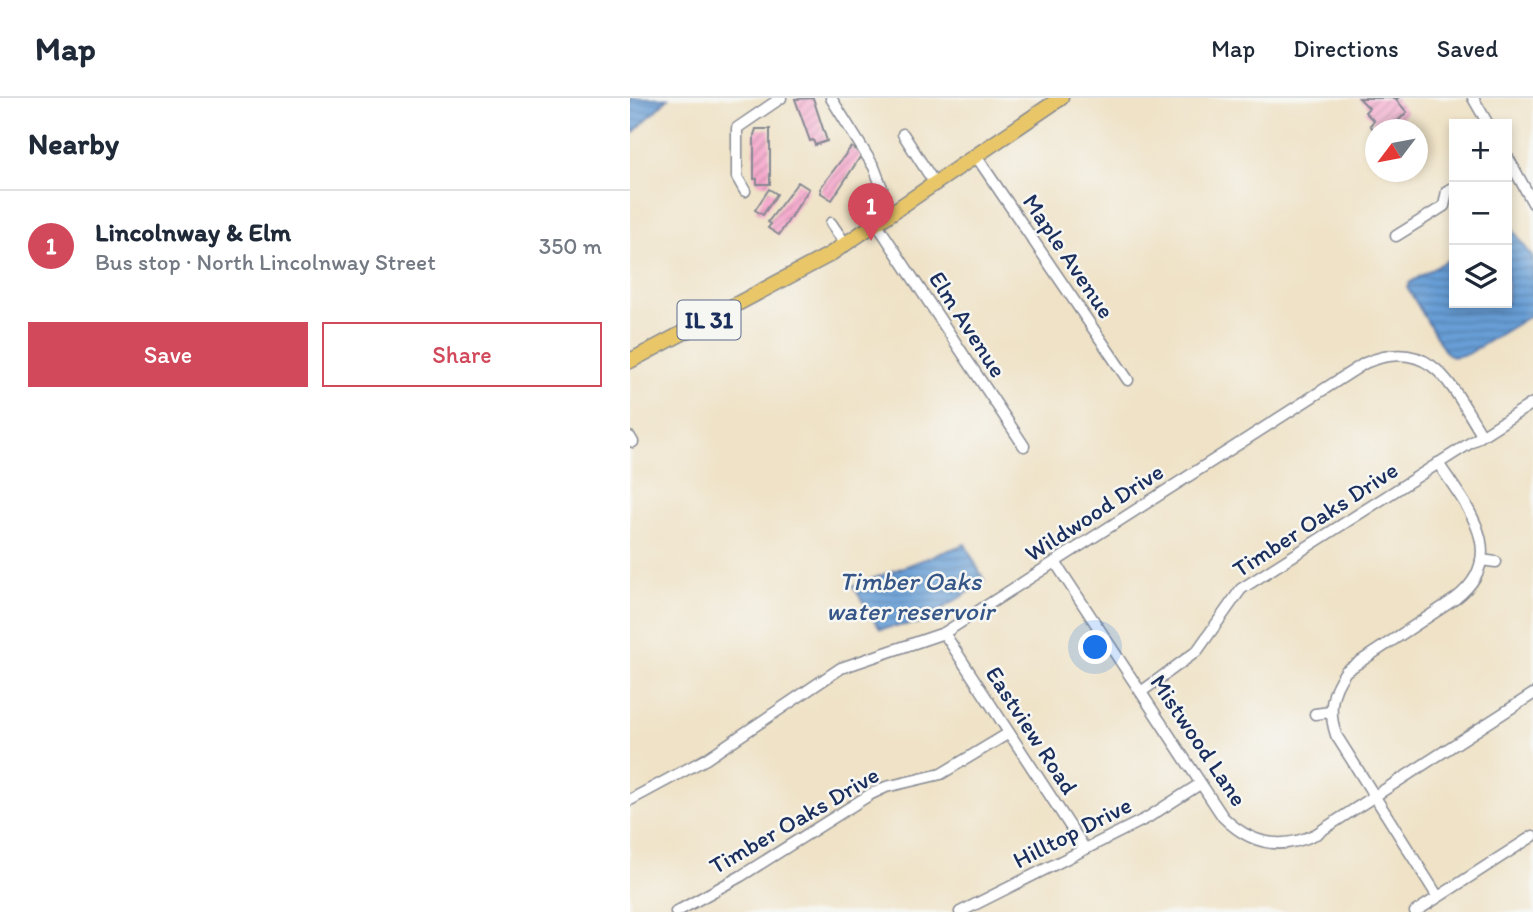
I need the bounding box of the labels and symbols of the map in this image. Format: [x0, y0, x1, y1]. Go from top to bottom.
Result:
north arrow [1365, 119, 1428, 182]
pin: 1 [848, 183, 894, 241]
street label: Maple Avenue [1017, 188, 1121, 324]
street label: Elm Avenue [923, 265, 1013, 383]
road number: IL 31 [678, 300, 740, 340]
street label: Timber Oaks Drive [1227, 455, 1403, 583]
street label: Wildwood Drive [1019, 456, 1169, 568]
water label: Timber Oaks water reservoir [826, 565, 997, 627]
your location [1078, 630, 1112, 664]
street label: Eastview Road [980, 660, 1084, 800]
street label: Mistwood Lane [1144, 669, 1254, 811]
street label: Timber Oaks Drive [704, 760, 884, 880]
street label: Hilltop Drive [1008, 790, 1136, 874]

